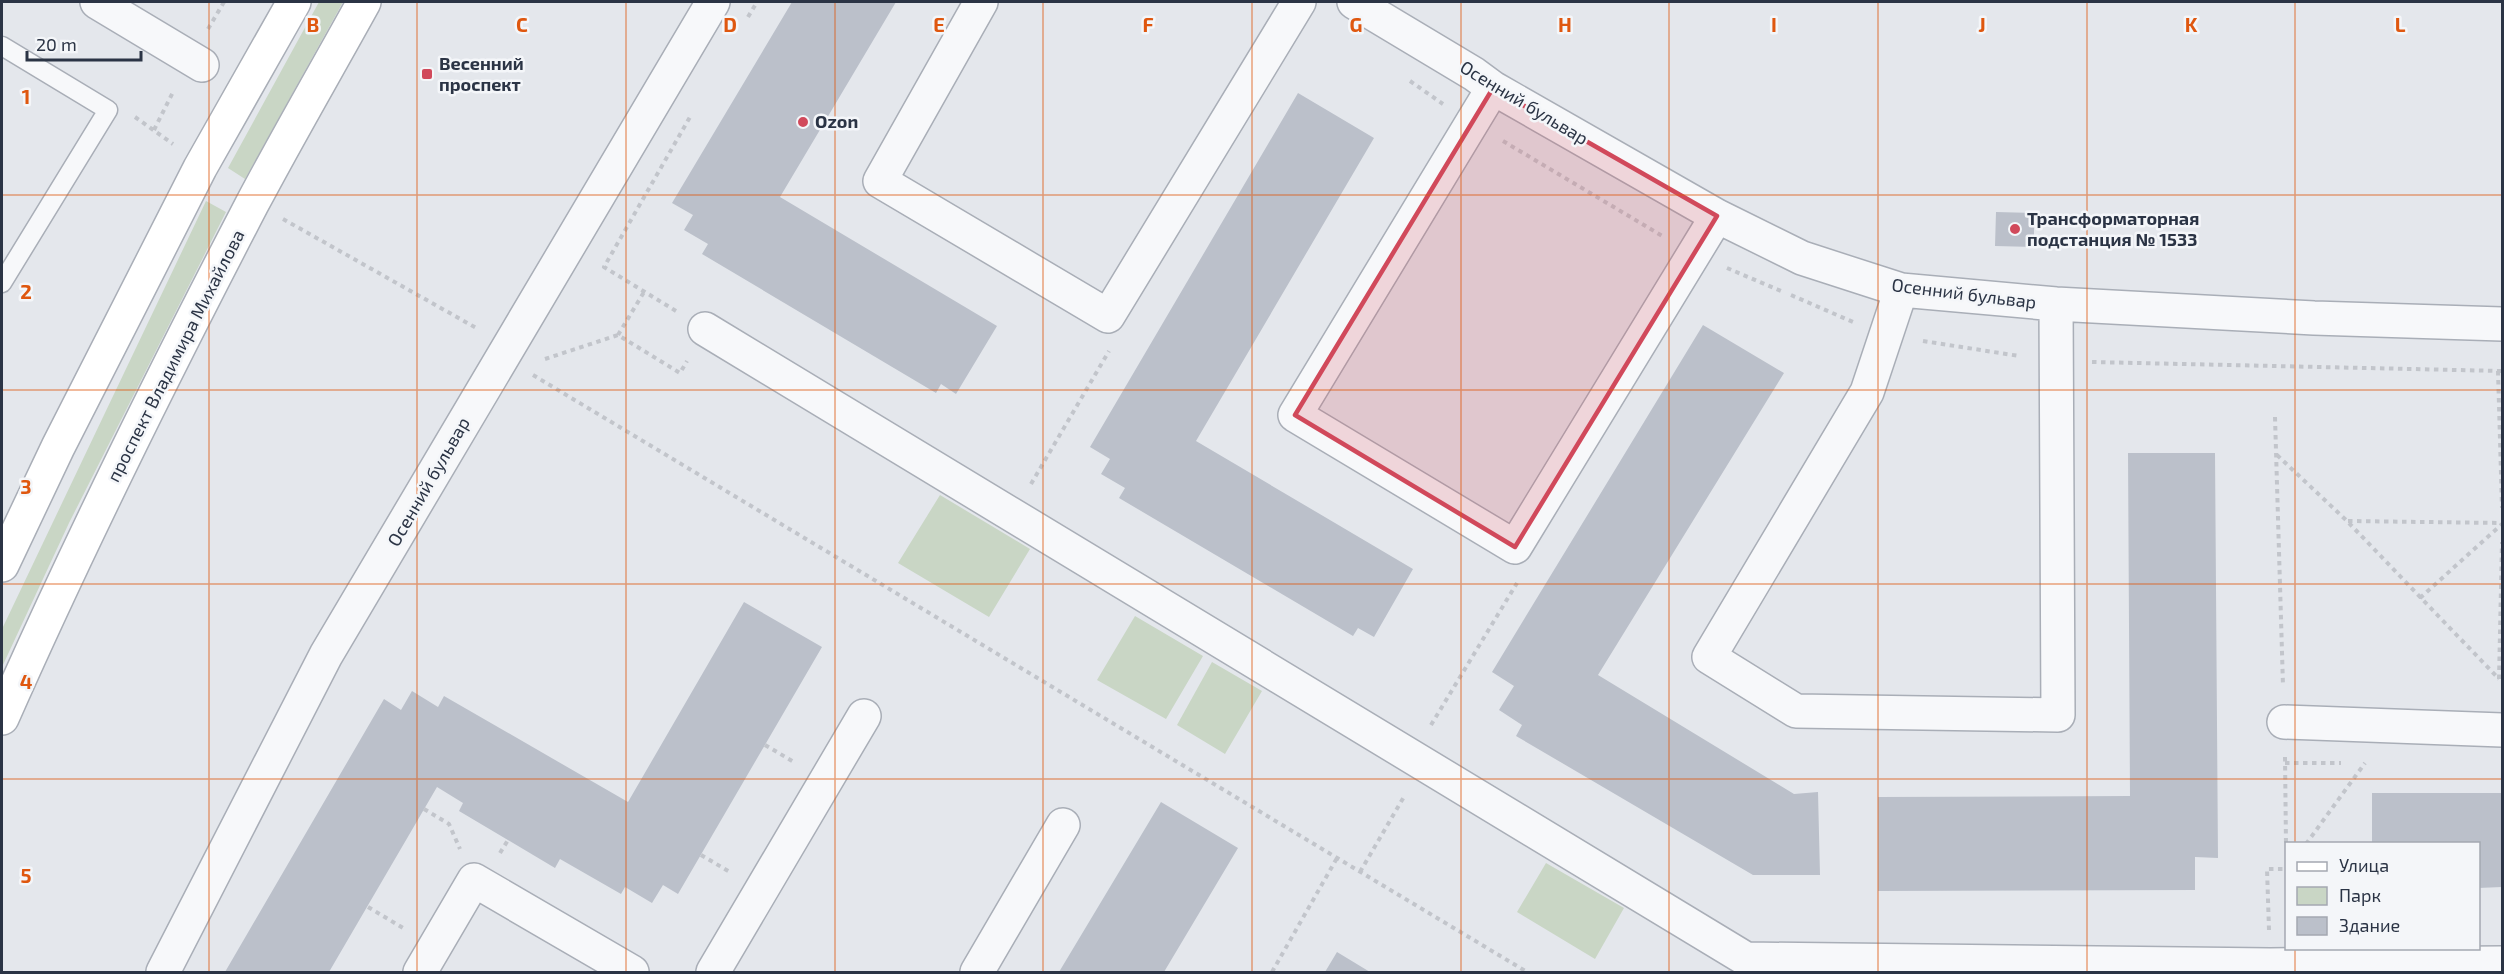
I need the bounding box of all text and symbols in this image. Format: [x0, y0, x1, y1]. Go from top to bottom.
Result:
text: B [307, 12, 319, 36]
text: C [516, 12, 528, 36]
text: D [723, 12, 737, 36]
text: E [933, 12, 945, 36]
text: F [1142, 12, 1154, 36]
text: G [1350, 12, 1362, 36]
text: H [1558, 12, 1572, 36]
text: I [1771, 12, 1777, 36]
text: J [1978, 12, 1986, 36]
text: K [2185, 12, 2198, 36]
text: L [2395, 12, 2406, 36]
scale bar [27, 24, 141, 62]
text: 20 m [36, 33, 77, 55]
place label: Весенний проспект [439, 52, 524, 95]
street label: Осенний бульвар [1456, 55, 1593, 149]
marker: Весенний проспект [420, 67, 434, 81]
text: 1 [22, 84, 30, 108]
place label: Ozon [815, 110, 858, 132]
marker: Ozon [796, 115, 810, 129]
place label: Трансформаторная подстанция № 1533 [2027, 207, 2199, 250]
marker: Трансформаторная подстанция № 1533 [2008, 222, 2022, 236]
street label: проспект Владимира Михайлова [102, 226, 248, 485]
street label: Осенний бульвар [1891, 273, 2038, 313]
text: 2 [20, 279, 32, 303]
street label: Осенний бульвар [382, 413, 474, 550]
text: 3 [20, 474, 32, 498]
text: 4 [20, 669, 33, 693]
legend [2285, 842, 2480, 950]
text: Улица [2339, 854, 2389, 876]
text: 5 [20, 863, 32, 887]
text: Парк [2339, 884, 2381, 906]
text: Здание [2339, 914, 2400, 936]

